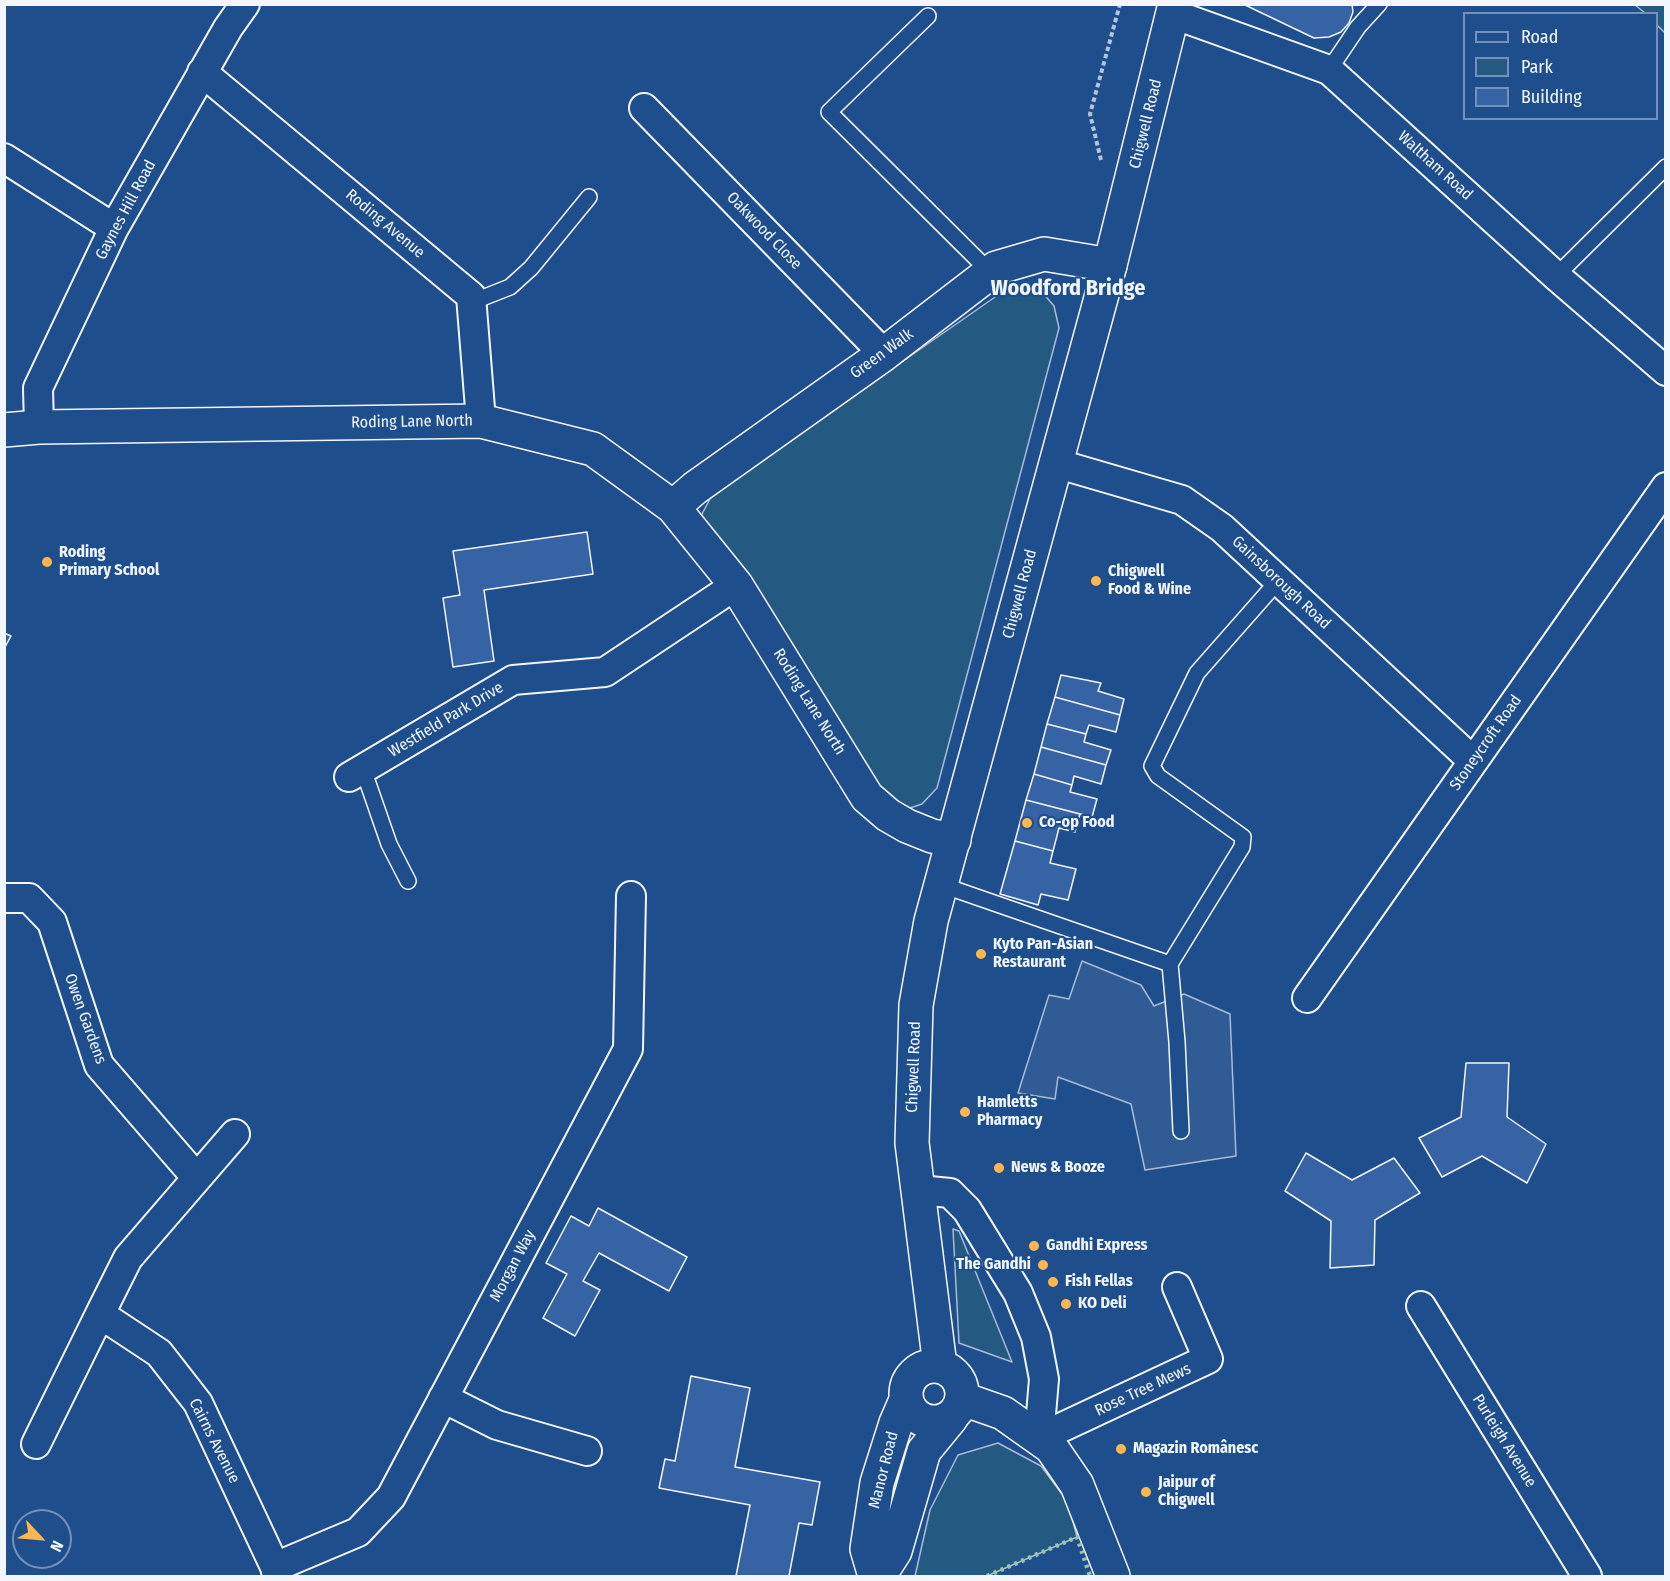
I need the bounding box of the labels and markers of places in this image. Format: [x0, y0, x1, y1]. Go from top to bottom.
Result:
place label: Roding Primary School [59, 543, 159, 581]
marker: Roding Primary School [40, 555, 54, 569]
place label: Chigwell Food & Wine [1108, 562, 1191, 600]
marker: Chigwell Food & Wine [1089, 574, 1103, 588]
place label: Co-op Food [1039, 813, 1114, 833]
marker: Co-op Food [1020, 816, 1034, 830]
place label: Kyto Pan-Asian Restaurant [993, 935, 1093, 973]
marker: Kyto Pan-Asian Restaurant [974, 947, 988, 961]
place label: Hamletts Pharmacy [977, 1093, 1042, 1131]
marker: Hamletts Pharmacy [958, 1105, 972, 1119]
place label: News & Booze [1011, 1158, 1105, 1178]
marker: News & Booze [992, 1161, 1006, 1175]
place label: Gandhi Express [1046, 1236, 1148, 1256]
marker: Gandhi Express [1027, 1239, 1041, 1253]
place label: The Gandhi [956, 1255, 1031, 1275]
marker: The Gandhi [1036, 1258, 1050, 1272]
place label: Fish Fellas [1065, 1272, 1133, 1292]
marker: Fish Fellas [1046, 1275, 1060, 1289]
place label: KO Deli [1078, 1294, 1127, 1314]
marker: KO Deli [1059, 1297, 1073, 1311]
place label: Magazin Românesc [1133, 1439, 1258, 1459]
marker: Magazin Românesc [1114, 1442, 1128, 1456]
place label: Jaipur of Chigwell [1158, 1473, 1215, 1511]
marker: Jaipur of Chigwell [1139, 1485, 1153, 1499]

